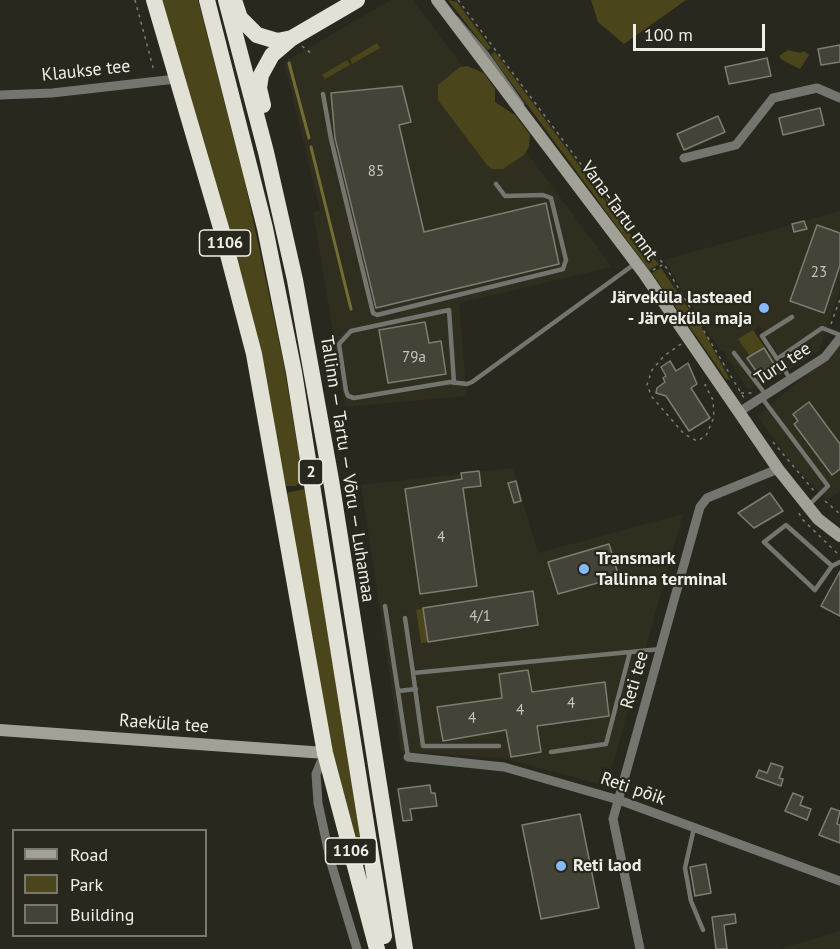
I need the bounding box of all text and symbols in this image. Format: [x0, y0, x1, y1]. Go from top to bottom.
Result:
scale bar [636, 12, 768, 50]
text: 100 m [644, 23, 693, 46]
street label: Klaukse tee [41, 56, 131, 86]
street label: Vana-Tartu mnt [576, 157, 662, 265]
house number: 85 [368, 163, 384, 181]
road number: 1106 [200, 230, 250, 256]
house number: 23 [811, 264, 827, 282]
place label: Järveküla lasteaed - Järveküla maja [611, 287, 752, 330]
marker: Järveküla lasteaed - Järveküla maja [757, 301, 771, 315]
street label: Tallinn — Tartu — Võru — Luhamaa [315, 334, 379, 604]
street label: Turu tee [751, 338, 815, 390]
house number: 79a [402, 349, 426, 367]
road number: 2 [299, 459, 323, 485]
house number: 4 [437, 529, 445, 547]
place label: Transmark Tallinna terminal [596, 548, 727, 590]
marker: Transmark Tallinna terminal [577, 562, 591, 576]
house number: 4/1 [469, 608, 491, 626]
street label: Reti tee [617, 649, 653, 711]
house number: 4 [567, 695, 575, 713]
house number: 4 [516, 702, 524, 720]
street label: Raeküla tee [118, 710, 210, 738]
house number: 4 [468, 710, 476, 728]
street label: Reti põik [598, 768, 668, 810]
legend [12, 829, 207, 937]
road number: 1106 [326, 838, 376, 864]
text: Road [70, 843, 108, 866]
place label: Reti laod [573, 855, 641, 877]
marker: Reti laod [554, 859, 568, 873]
text: Park [70, 873, 103, 896]
text: Building [70, 903, 134, 926]

